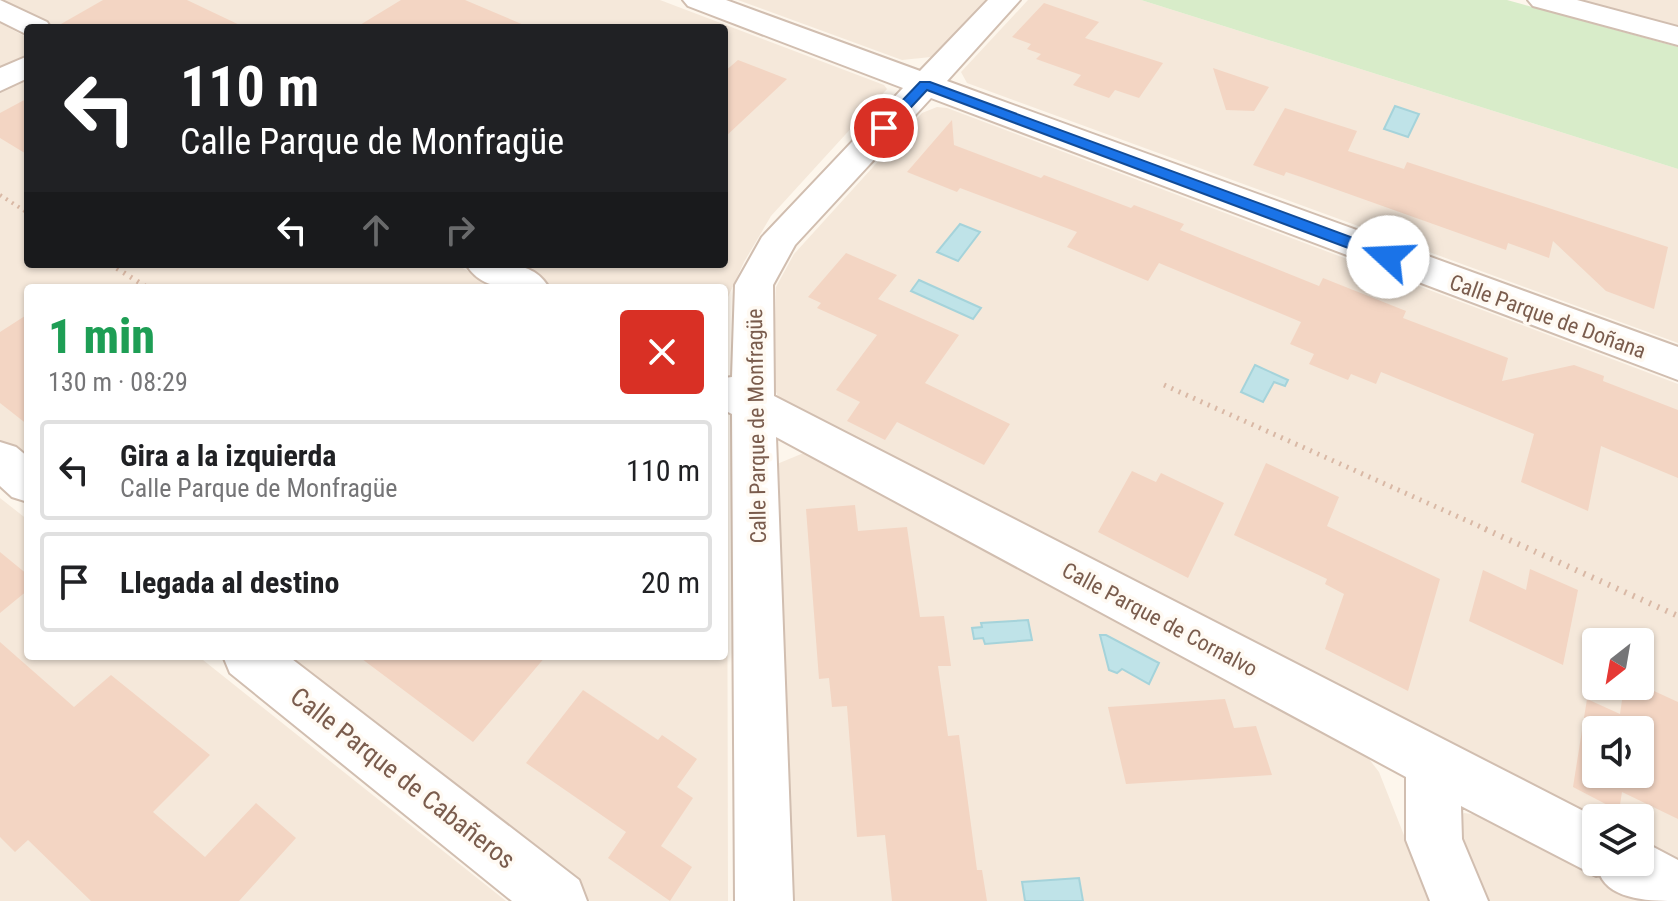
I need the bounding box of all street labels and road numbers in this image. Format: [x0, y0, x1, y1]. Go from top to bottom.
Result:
street label: Calle Parque de Doñana [1446, 269, 1649, 364]
street label: Calle Parque de Monfragüe [742, 308, 771, 544]
street label: Calle Parque de Cornalvo [1058, 557, 1262, 682]
street label: Calle Parque de Cabañeros [285, 681, 521, 875]

